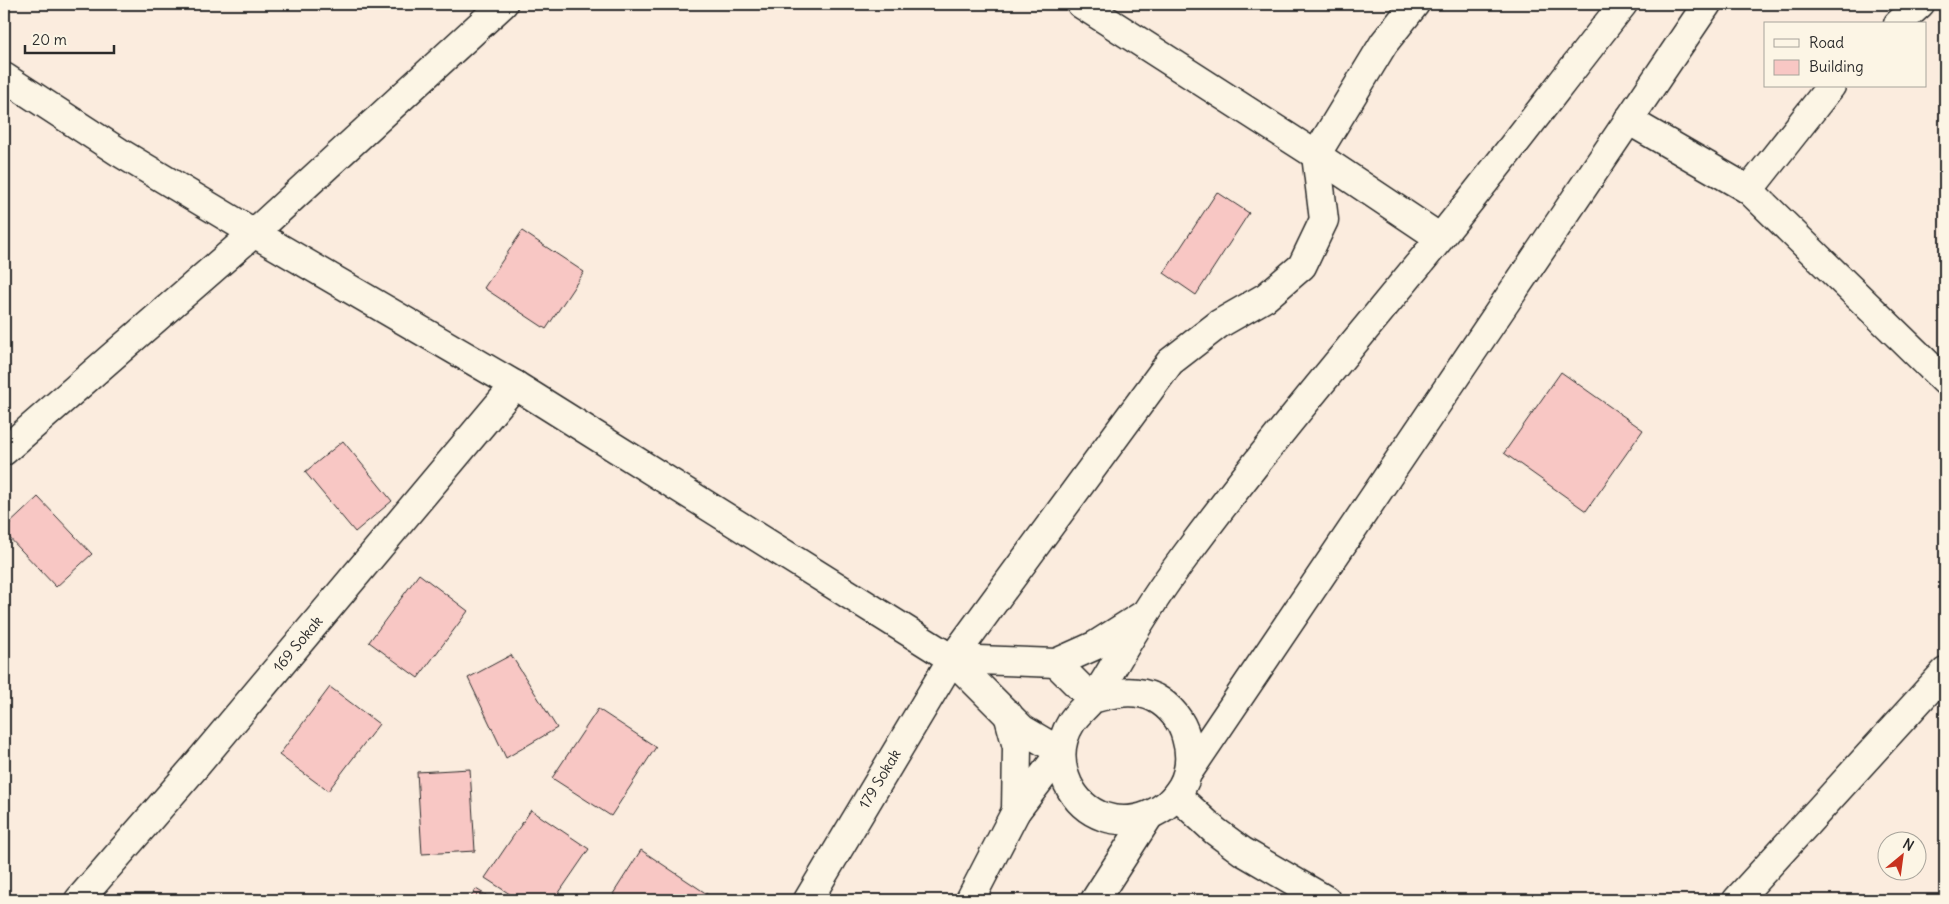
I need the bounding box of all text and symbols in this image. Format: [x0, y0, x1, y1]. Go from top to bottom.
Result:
scale bar [25, 22, 114, 54]
legend [1764, 22, 1926, 88]
text: 20 m [32, 30, 67, 49]
text: Road [1809, 33, 1844, 52]
text: Building [1809, 57, 1864, 76]
street label: 169 Sokak [269, 612, 327, 676]
street label: 179 Sokak [854, 745, 905, 812]
north arrow [1876, 832, 1926, 882]
text: N [1900, 834, 1917, 855]

